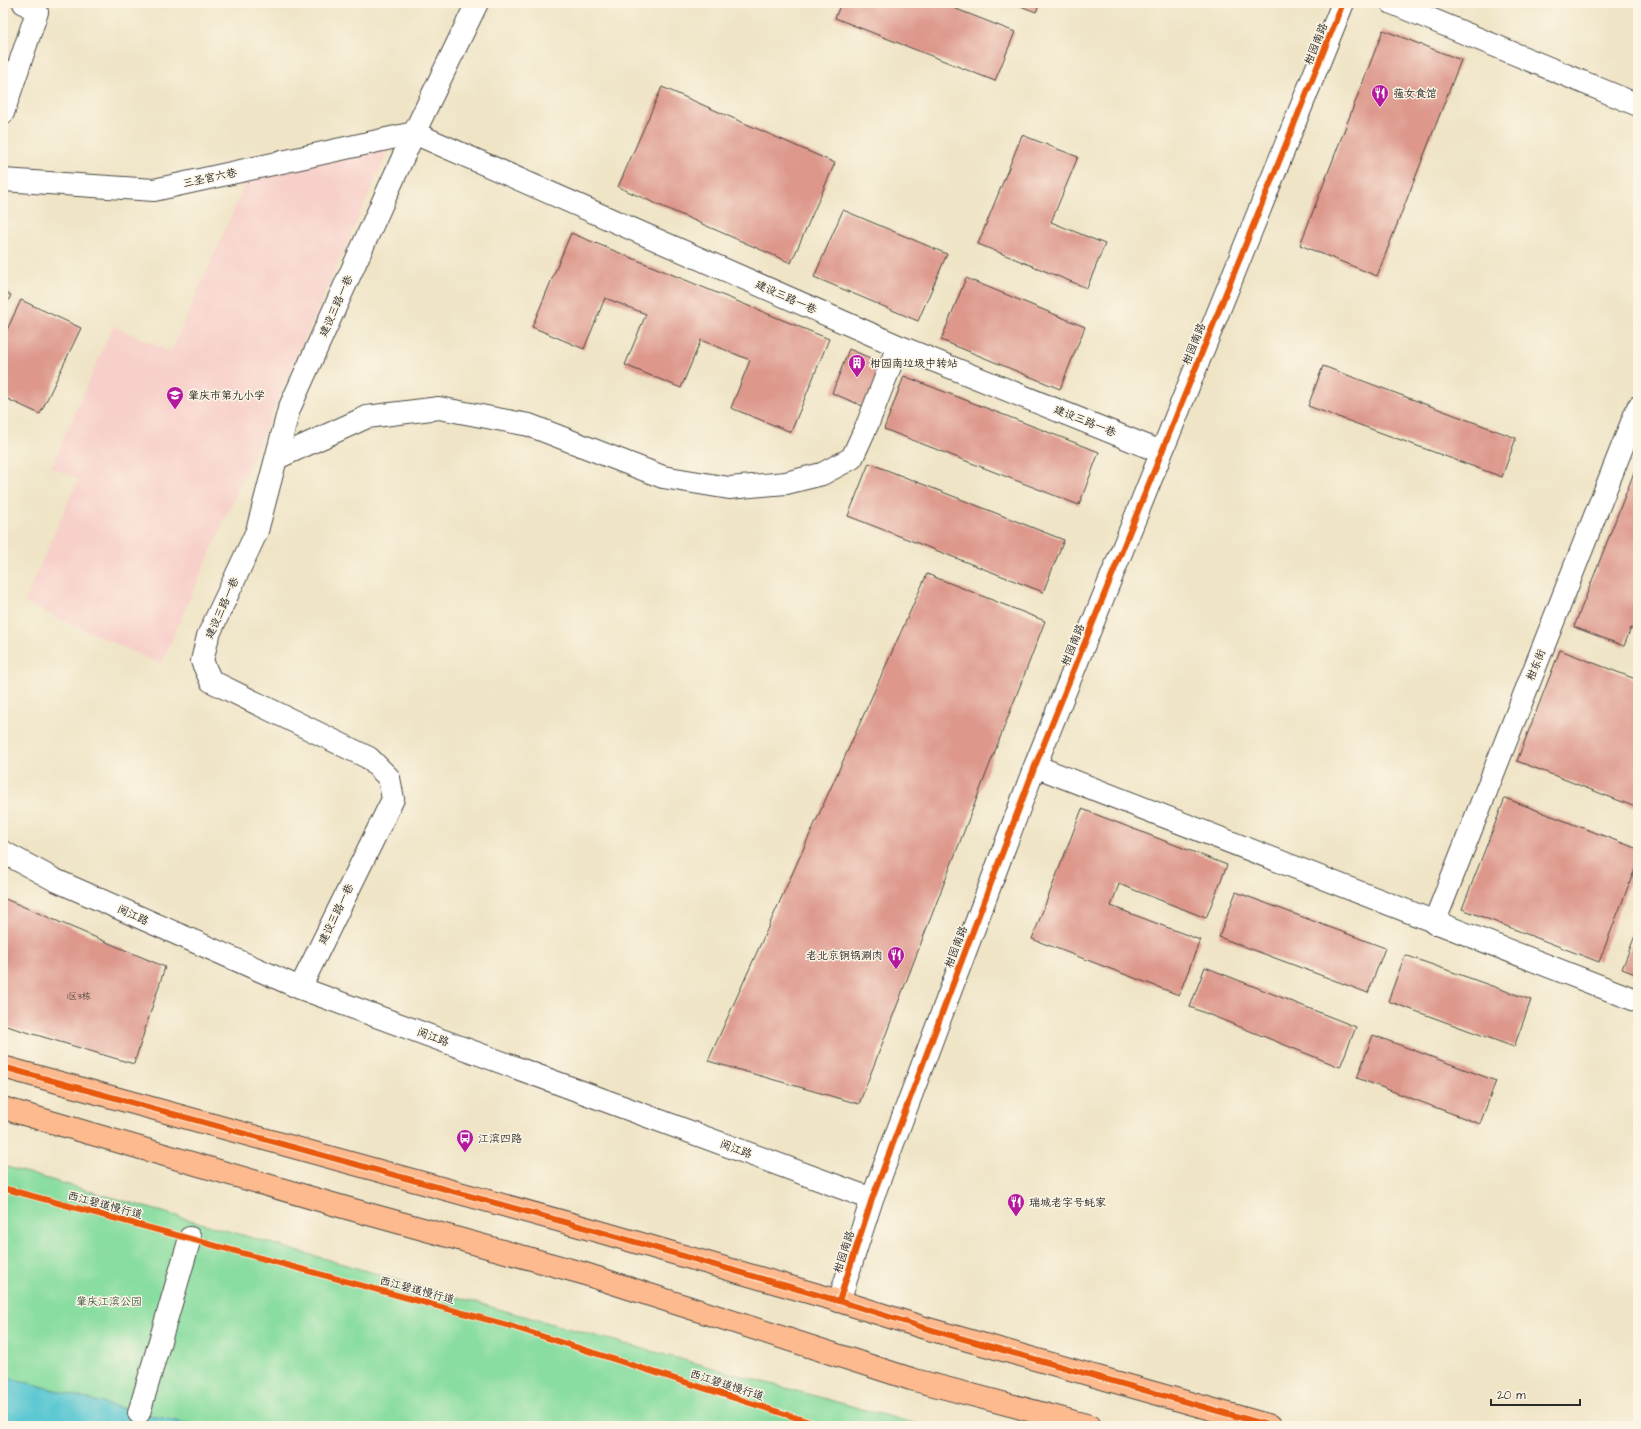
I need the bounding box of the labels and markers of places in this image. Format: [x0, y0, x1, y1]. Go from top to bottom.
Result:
restaurant icon: 蔃女食馆 [1370, 83, 1390, 108]
place label: 蔃女食馆 [1393, 86, 1437, 101]
building icon: 柑园南垃圾中转站 [847, 353, 867, 378]
place label: 柑园南垃圾中转站 [870, 356, 958, 371]
school or university icon: 肇庆市第九小学 [165, 385, 185, 410]
place label: 肇庆市第九小学 [188, 388, 265, 403]
restaurant icon: 老北京铜锅涮肉 [886, 945, 906, 970]
place label: 老北京铜锅涮肉 [806, 948, 883, 963]
bus stop icon: 江滨四路 [455, 1128, 475, 1153]
place label: 江滨四路 [478, 1131, 522, 1146]
restaurant icon: 瑞城老字号蚝家 [1006, 1192, 1026, 1217]
place label: 瑞城老字号蚝家 [1029, 1195, 1106, 1210]

